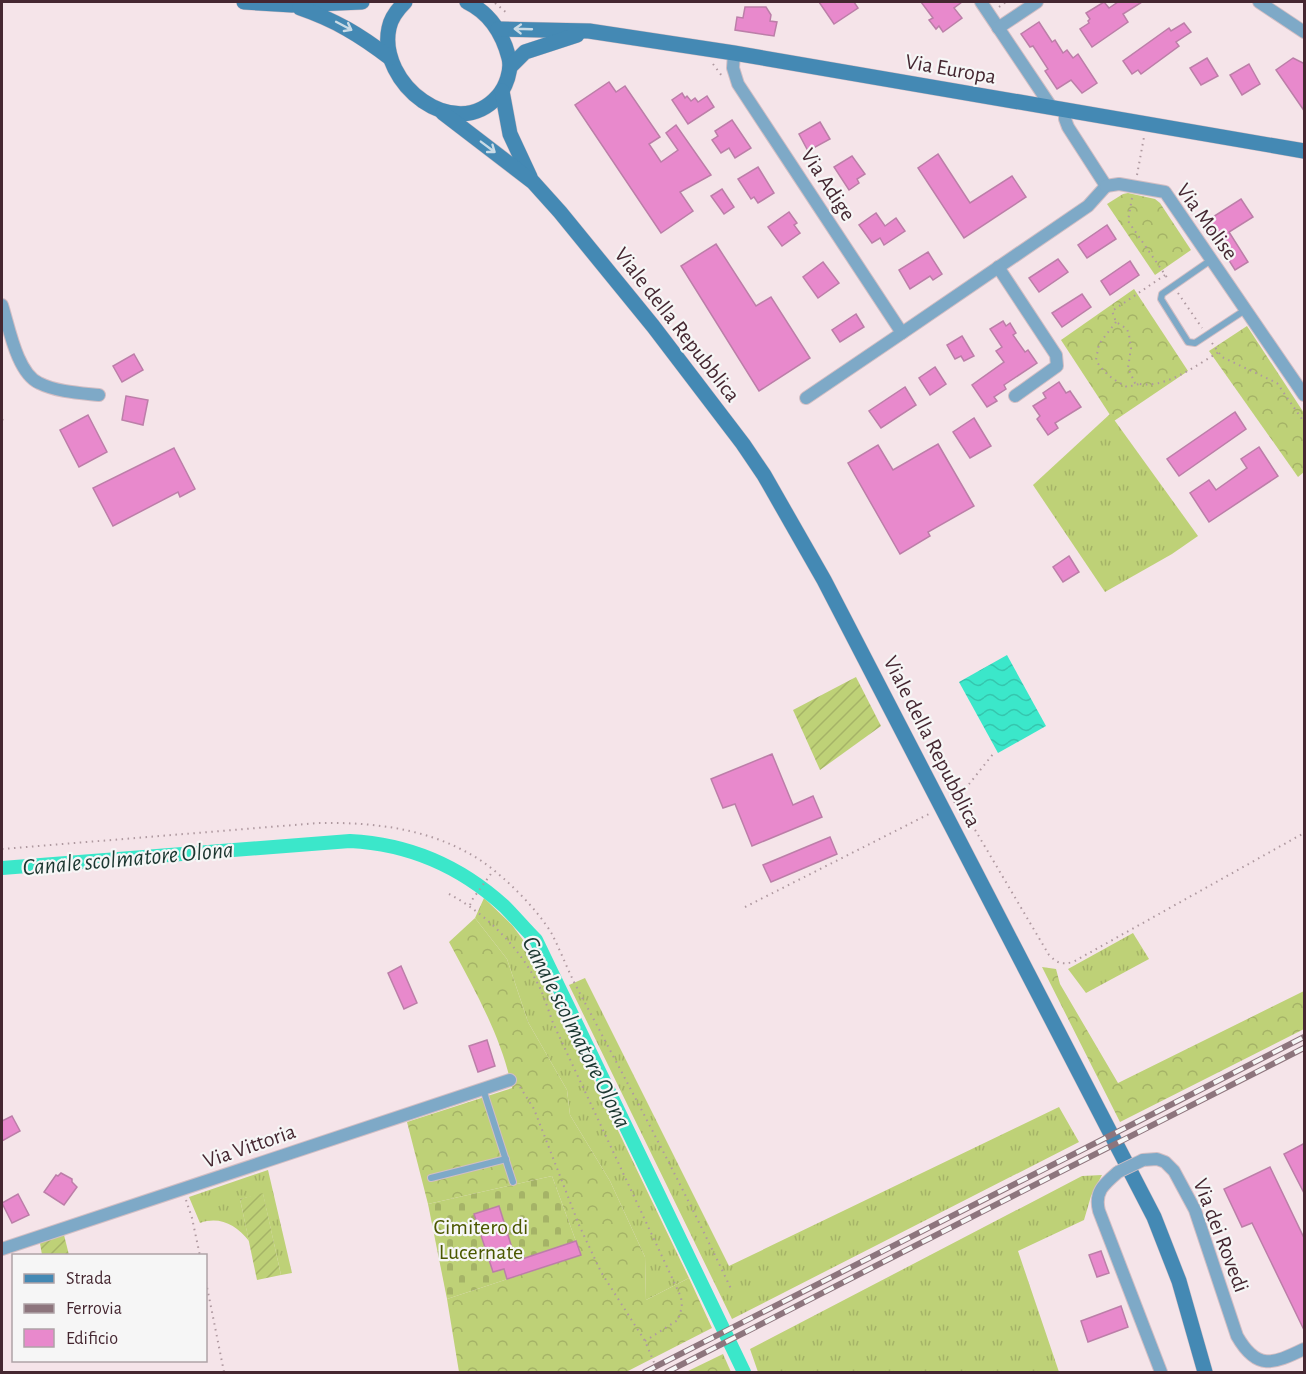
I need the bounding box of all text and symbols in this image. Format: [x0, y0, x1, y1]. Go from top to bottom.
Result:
one-way arrow [334, 21, 352, 32]
one-way arrow [513, 23, 533, 35]
street label: Via Europa [904, 50, 998, 88]
one-way arrow [480, 141, 496, 154]
street label: Via Adige [797, 144, 860, 225]
street label: Via Molise [1172, 179, 1242, 264]
street label: Viale della Repubblica [610, 243, 744, 406]
street label: Viale della Repubblica [879, 652, 985, 831]
water label: Canale scolmatore Olona [22, 838, 235, 880]
water label: Canale scolmatore Olona [517, 933, 635, 1132]
street label: Via Vittoria [200, 1120, 298, 1172]
street label: Via dei Rovedi [1189, 1175, 1253, 1295]
park label: Cimitero di Lucernate [434, 1216, 528, 1263]
legend [12, 1254, 207, 1362]
text: Strada [66, 1270, 112, 1288]
text: Ferrovia [66, 1300, 122, 1318]
text: Edificio [66, 1330, 118, 1348]

